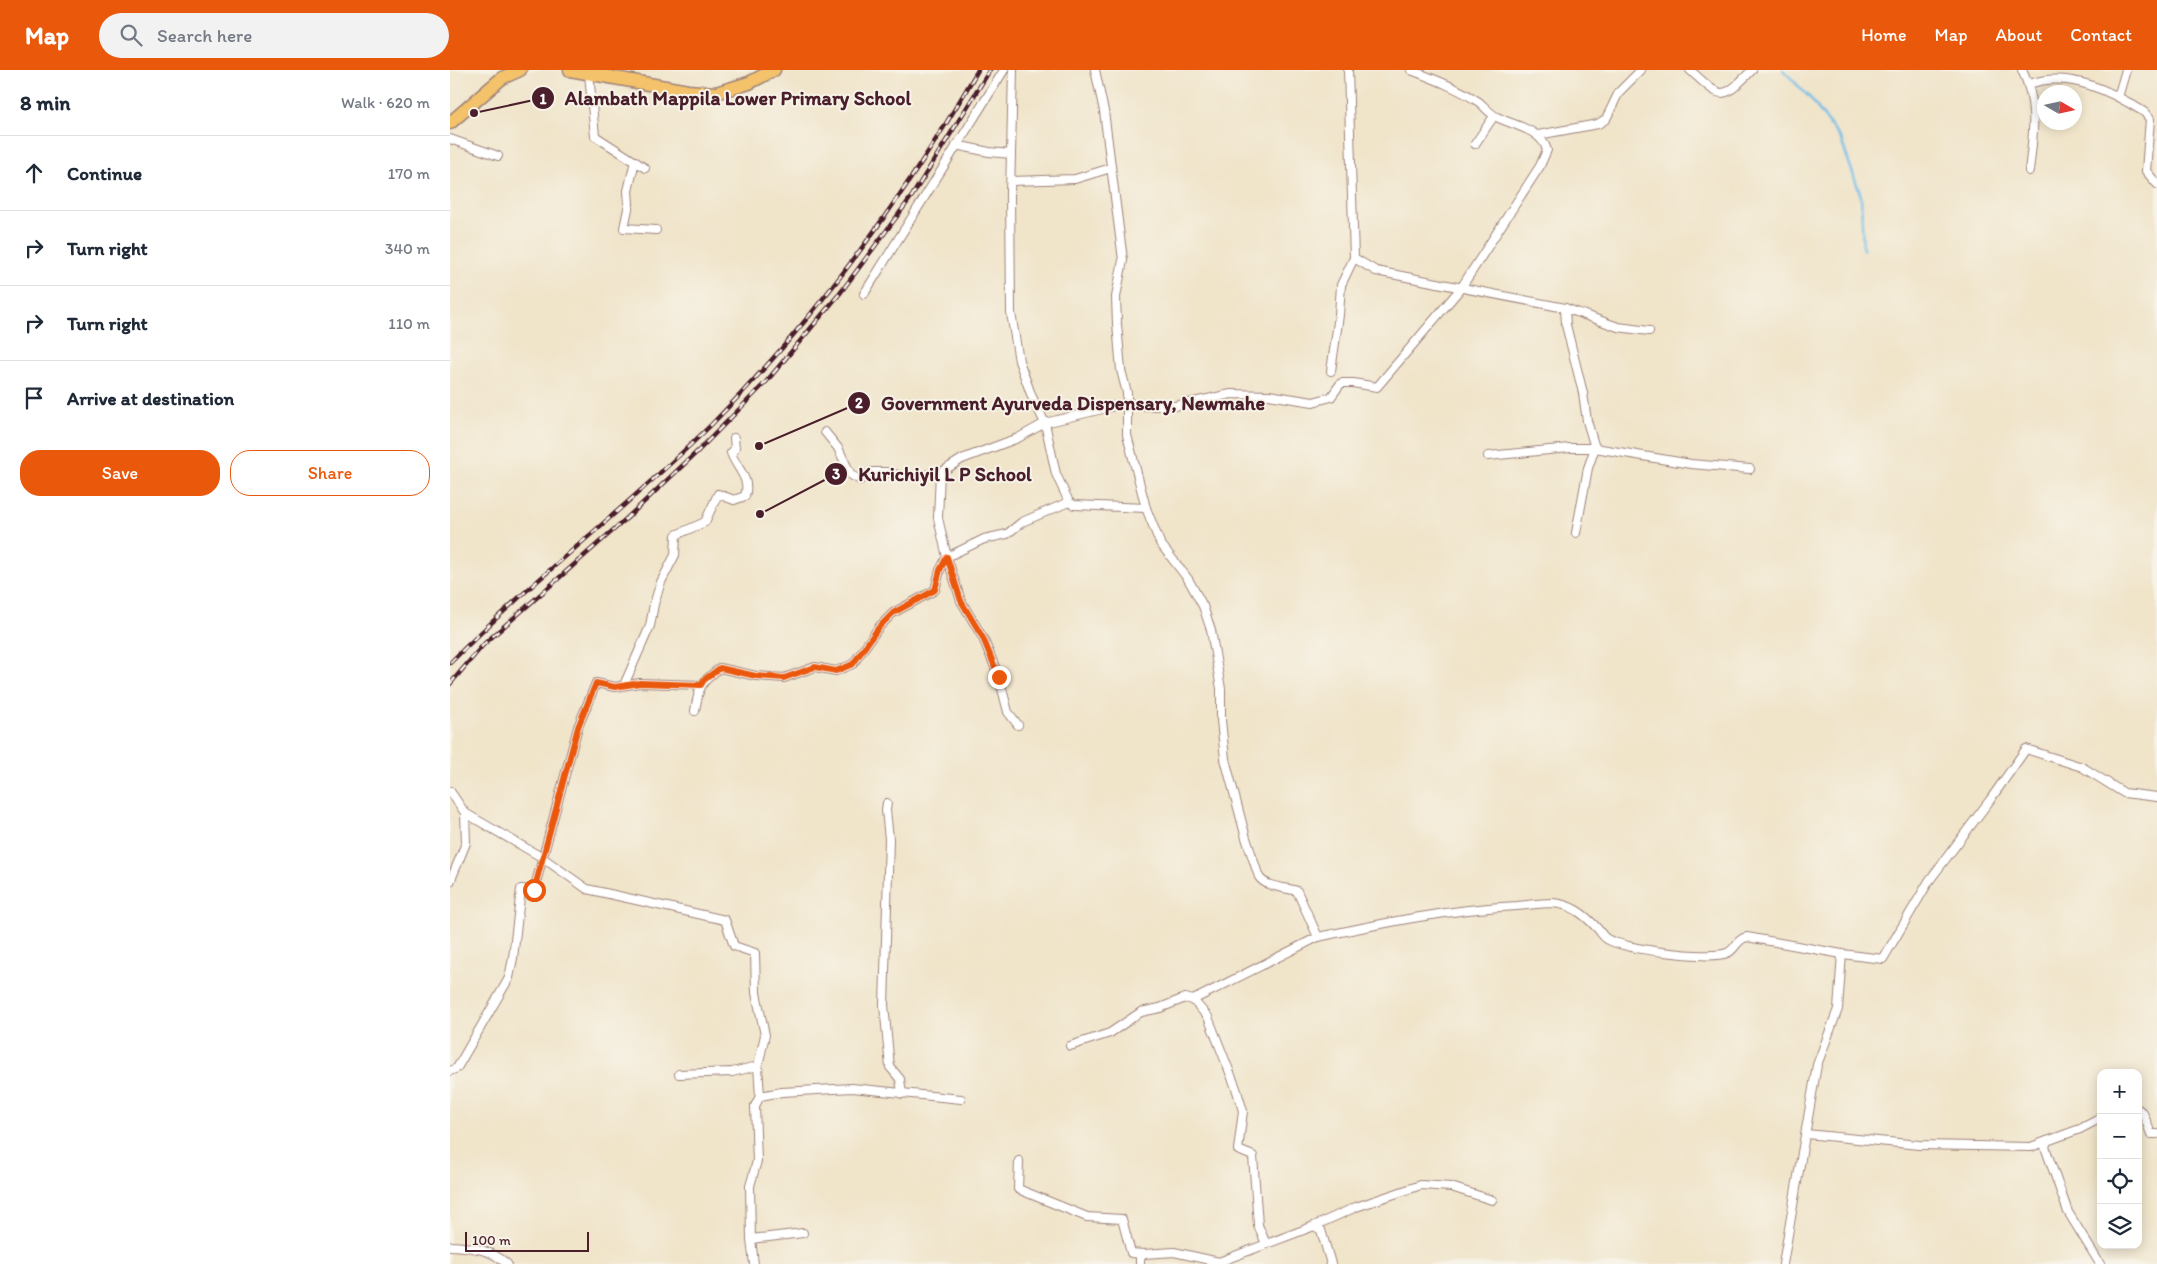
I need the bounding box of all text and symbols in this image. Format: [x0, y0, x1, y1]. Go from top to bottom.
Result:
search box [99, 13, 449, 58]
text: Map [25, 21, 69, 50]
icon: search [117, 21, 145, 49]
text: Search here [157, 24, 252, 47]
text: Home [1861, 24, 1907, 46]
text: Map [1935, 24, 1968, 46]
text: About [1996, 24, 2042, 46]
text: Contact [2070, 24, 2132, 46]
callout: Alambath Mappila Lower Primary School [530, 81, 920, 116]
north arrow [2037, 85, 2082, 130]
text: Alambath Mappila Lower Primary School [564, 86, 911, 111]
text: 8 min [20, 90, 70, 115]
text: 1 [540, 90, 547, 108]
text: Walk · 620 m [341, 93, 430, 112]
icon: ahead [20, 159, 48, 187]
text: Continue [67, 162, 142, 185]
text: 170 m [388, 164, 430, 183]
icon: right [20, 234, 48, 262]
text: Turn right [67, 237, 148, 260]
text: 340 m [385, 239, 430, 258]
icon: right [20, 309, 48, 337]
text: Turn right [67, 312, 148, 335]
text: 110 m [388, 314, 430, 333]
icon: arrive [20, 384, 48, 412]
callout: Government Ayurveda Dispensary, Newmahe [846, 386, 1274, 421]
text: Arrive at destination [67, 387, 234, 410]
text: Government Ayurveda Dispensary, Newmahe [881, 391, 1265, 416]
text: 2 [855, 394, 863, 412]
button: Save [20, 450, 220, 496]
button: Share [230, 450, 430, 496]
callout: Kurichiyil L P School [823, 456, 1042, 491]
text: Kurichiyil L P School [858, 462, 1032, 487]
text: 3 [832, 465, 840, 483]
route end [988, 666, 1011, 689]
route start [523, 879, 546, 902]
map controls [2097, 1069, 2142, 1249]
button: + [2097, 1069, 2142, 1114]
button: − [2097, 1114, 2142, 1159]
button: locate [2097, 1159, 2142, 1204]
button: layers [2097, 1204, 2142, 1249]
scale bar [465, 1229, 589, 1252]
text: 100 m [472, 1232, 511, 1249]

